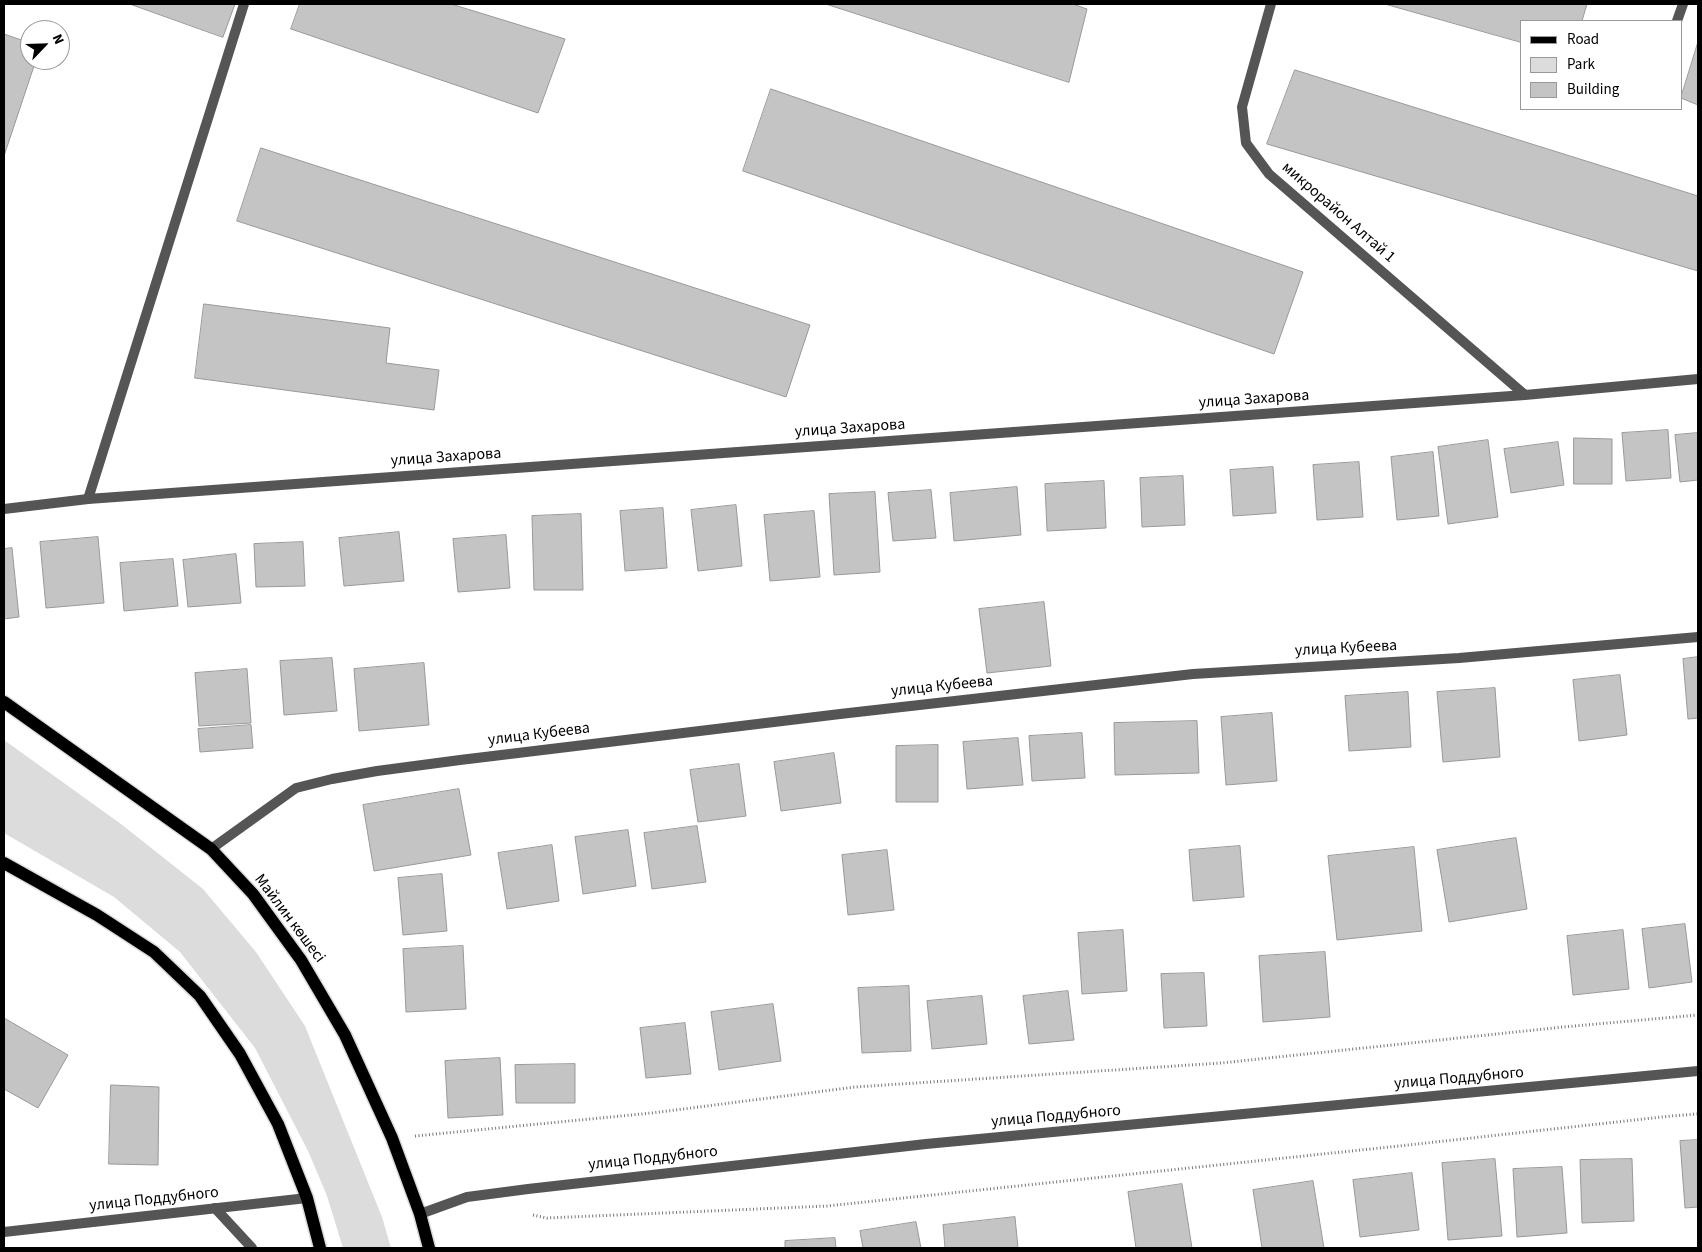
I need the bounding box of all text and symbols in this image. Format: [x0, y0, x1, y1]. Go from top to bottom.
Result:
north arrow [20, 20, 70, 70]
legend [1520, 20, 1682, 110]
text: Road [1567, 29, 1599, 50]
text: N [47, 31, 69, 48]
text: Park [1567, 54, 1595, 75]
text: Building [1567, 79, 1619, 100]
street label: микрорайон Алтай 1 [1277, 158, 1399, 268]
street label: улица Захарова [1198, 387, 1310, 413]
street label: улица Захарова [794, 416, 906, 442]
street label: улица Захарова [390, 445, 502, 471]
street label: улица Кубеева [1294, 637, 1398, 661]
street label: улица Кубеева [890, 672, 994, 702]
street label: улица Кубеева [487, 719, 591, 751]
street label: Майлин көшесі [249, 871, 329, 967]
street label: улица Поддубного [1393, 1064, 1525, 1094]
street label: улица Поддубного [990, 1102, 1122, 1132]
street label: улица Поддубного [587, 1143, 719, 1175]
street label: улица Поддубного [88, 1184, 220, 1216]

